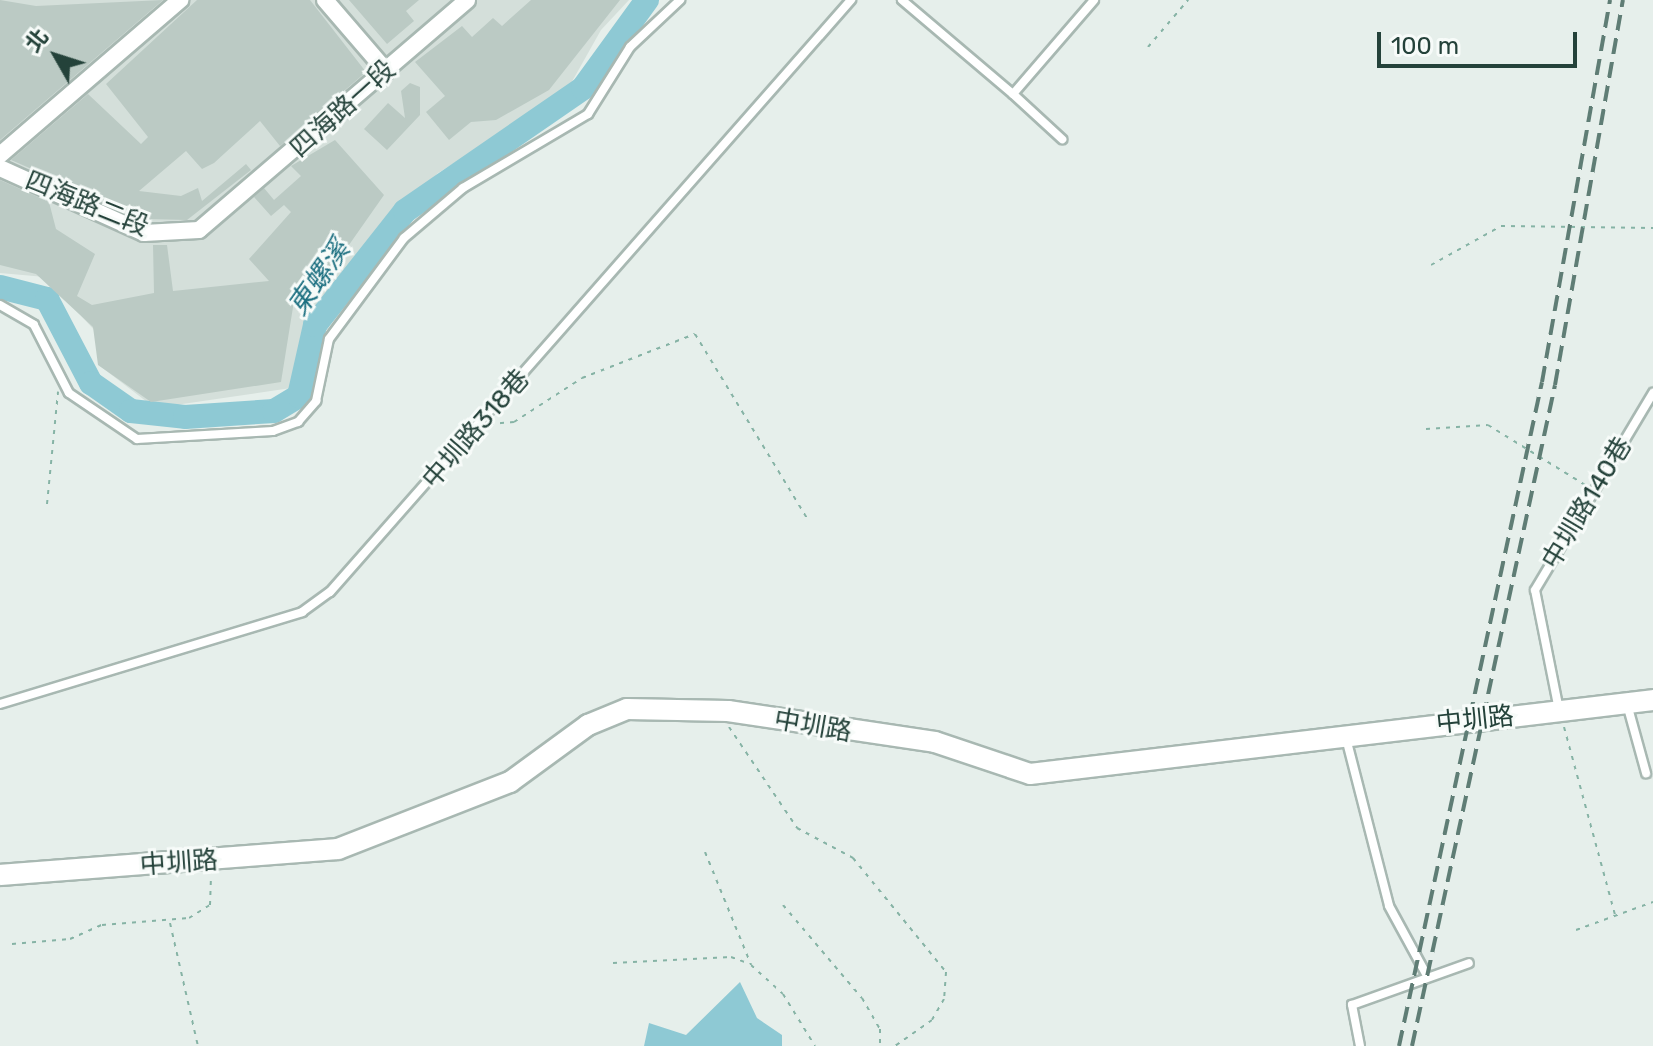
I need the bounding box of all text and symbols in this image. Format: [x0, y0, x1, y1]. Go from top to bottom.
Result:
north arrow [16, 16, 96, 96]
scale bar [1381, 16, 1581, 66]
text: 北 [20, 24, 54, 58]
text: 100 m [1391, 32, 1459, 60]
street label: 四海路一段 [284, 54, 402, 164]
street label: 四海路二段 [21, 165, 153, 243]
water label: 東螺溪 [281, 234, 357, 322]
street label: 中圳路318巷 [416, 363, 536, 495]
street label: 中圳路140巷 [1536, 432, 1638, 574]
street label: 中圳路 [1435, 700, 1515, 740]
street label: 中圳路 [772, 704, 854, 748]
street label: 中圳路 [139, 845, 219, 881]

